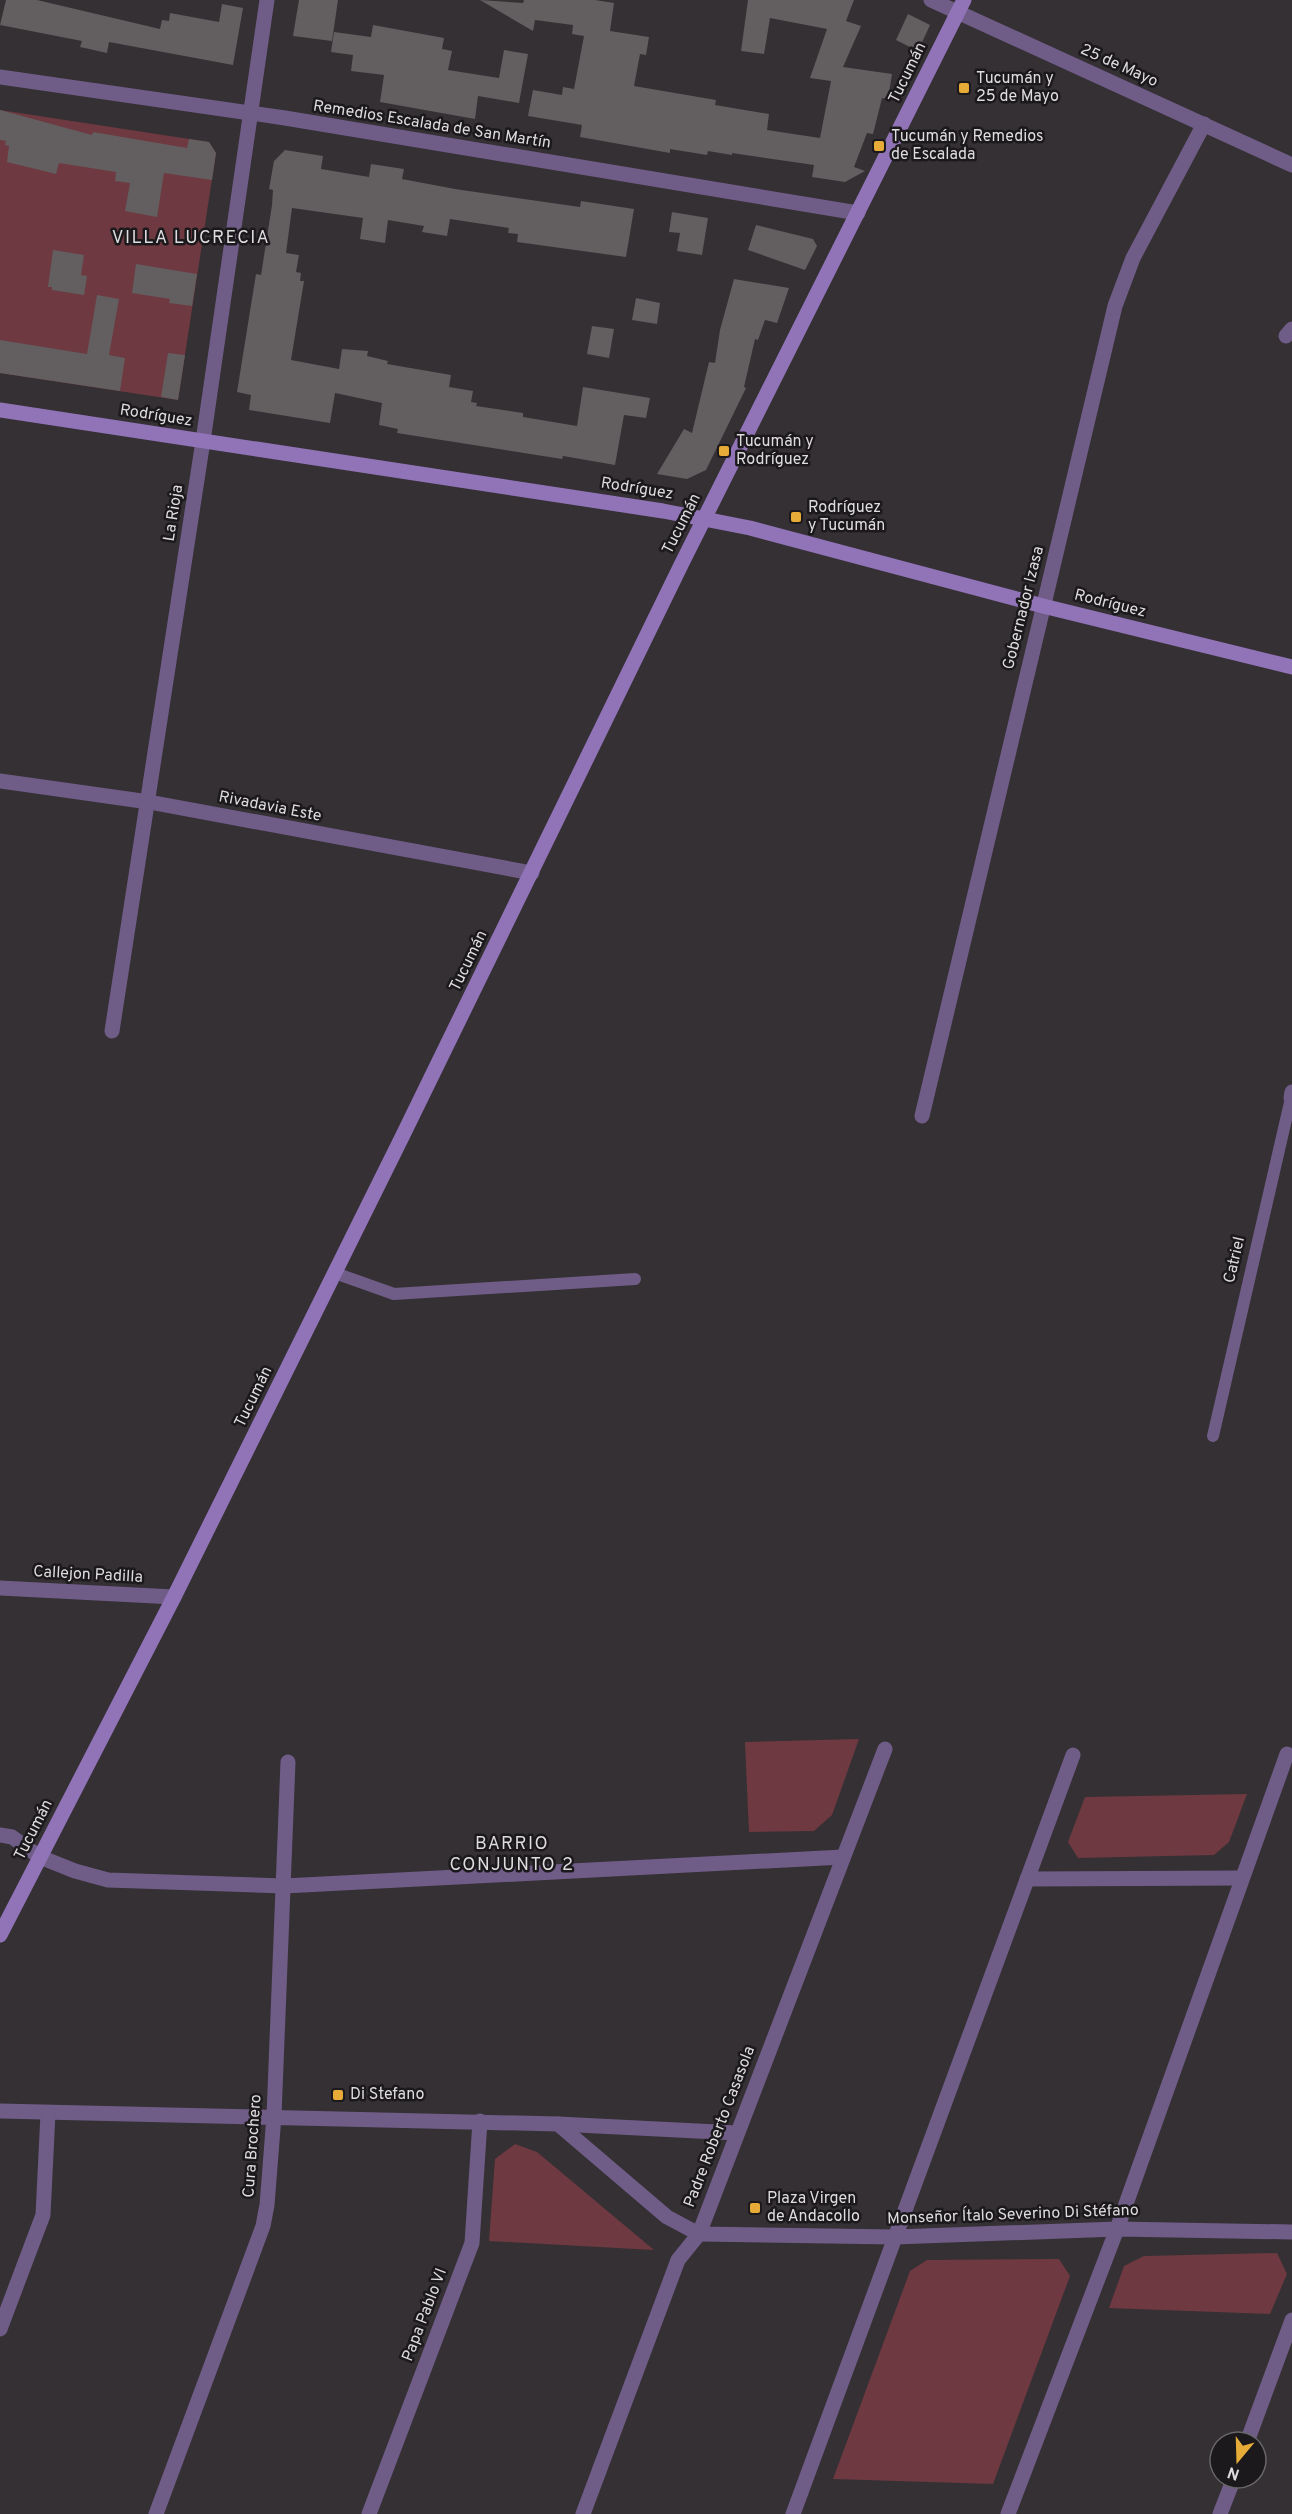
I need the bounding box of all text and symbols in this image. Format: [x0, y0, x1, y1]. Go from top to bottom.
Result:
street label: Tucumán [885, 39, 931, 107]
street label: 25 de Mayo [1077, 40, 1161, 92]
place label: Tucumán y 25 de Mayo [976, 69, 1059, 107]
marker: Tucumán y 25 de Mayo [957, 81, 971, 95]
street label: Remedios Escalada de San Martín [312, 96, 552, 154]
place label: Tucumán y Remedios de Escalada [891, 127, 1044, 165]
marker: Tucumán y Remedios de Escalada [872, 139, 886, 153]
district label: VILLA LUCRECIA [112, 227, 270, 250]
street label: Rodríguez [118, 400, 194, 432]
place label: Tucumán y Rodríguez [736, 432, 814, 470]
marker: Tucumán y Rodríguez [717, 444, 731, 458]
street label: Rodríguez [599, 473, 675, 505]
street label: La Rioja [160, 483, 188, 543]
street label: Tucumán [658, 490, 706, 558]
place label: Rodríguez y Tucumán [808, 498, 885, 536]
marker: Rodríguez y Tucumán [789, 510, 803, 524]
street label: Gobernador Izasa [999, 544, 1049, 672]
street label: Rodríguez [1072, 585, 1148, 623]
street label: Rivadavia Este [217, 787, 323, 827]
street label: Tucumán [446, 927, 492, 995]
street label: Catriel [1220, 1235, 1250, 1285]
street label: Tucumán [231, 1363, 277, 1431]
street label: Callejon Padilla [33, 1562, 143, 1588]
street label: Tucumán [10, 1796, 58, 1864]
district label: BARRIO CONJUNTO 2 [450, 1833, 574, 1877]
street label: Padre Roberto Casasola [680, 2043, 760, 2211]
place label: Di Stefano [350, 2085, 424, 2105]
marker: Di Stefano [331, 2088, 345, 2102]
street label: Cura Brochero [239, 2093, 267, 2198]
place label: Plaza Virgen de Andacollo [767, 2189, 860, 2227]
street label: Monseñor Ítalo Severino Di Stéfano [887, 2199, 1139, 2229]
marker: Plaza Virgen de Andacollo [748, 2201, 762, 2215]
street label: Papa Pablo VI [398, 2266, 452, 2364]
north arrow [1208, 2430, 1268, 2490]
text: N [1225, 2461, 1242, 2484]

